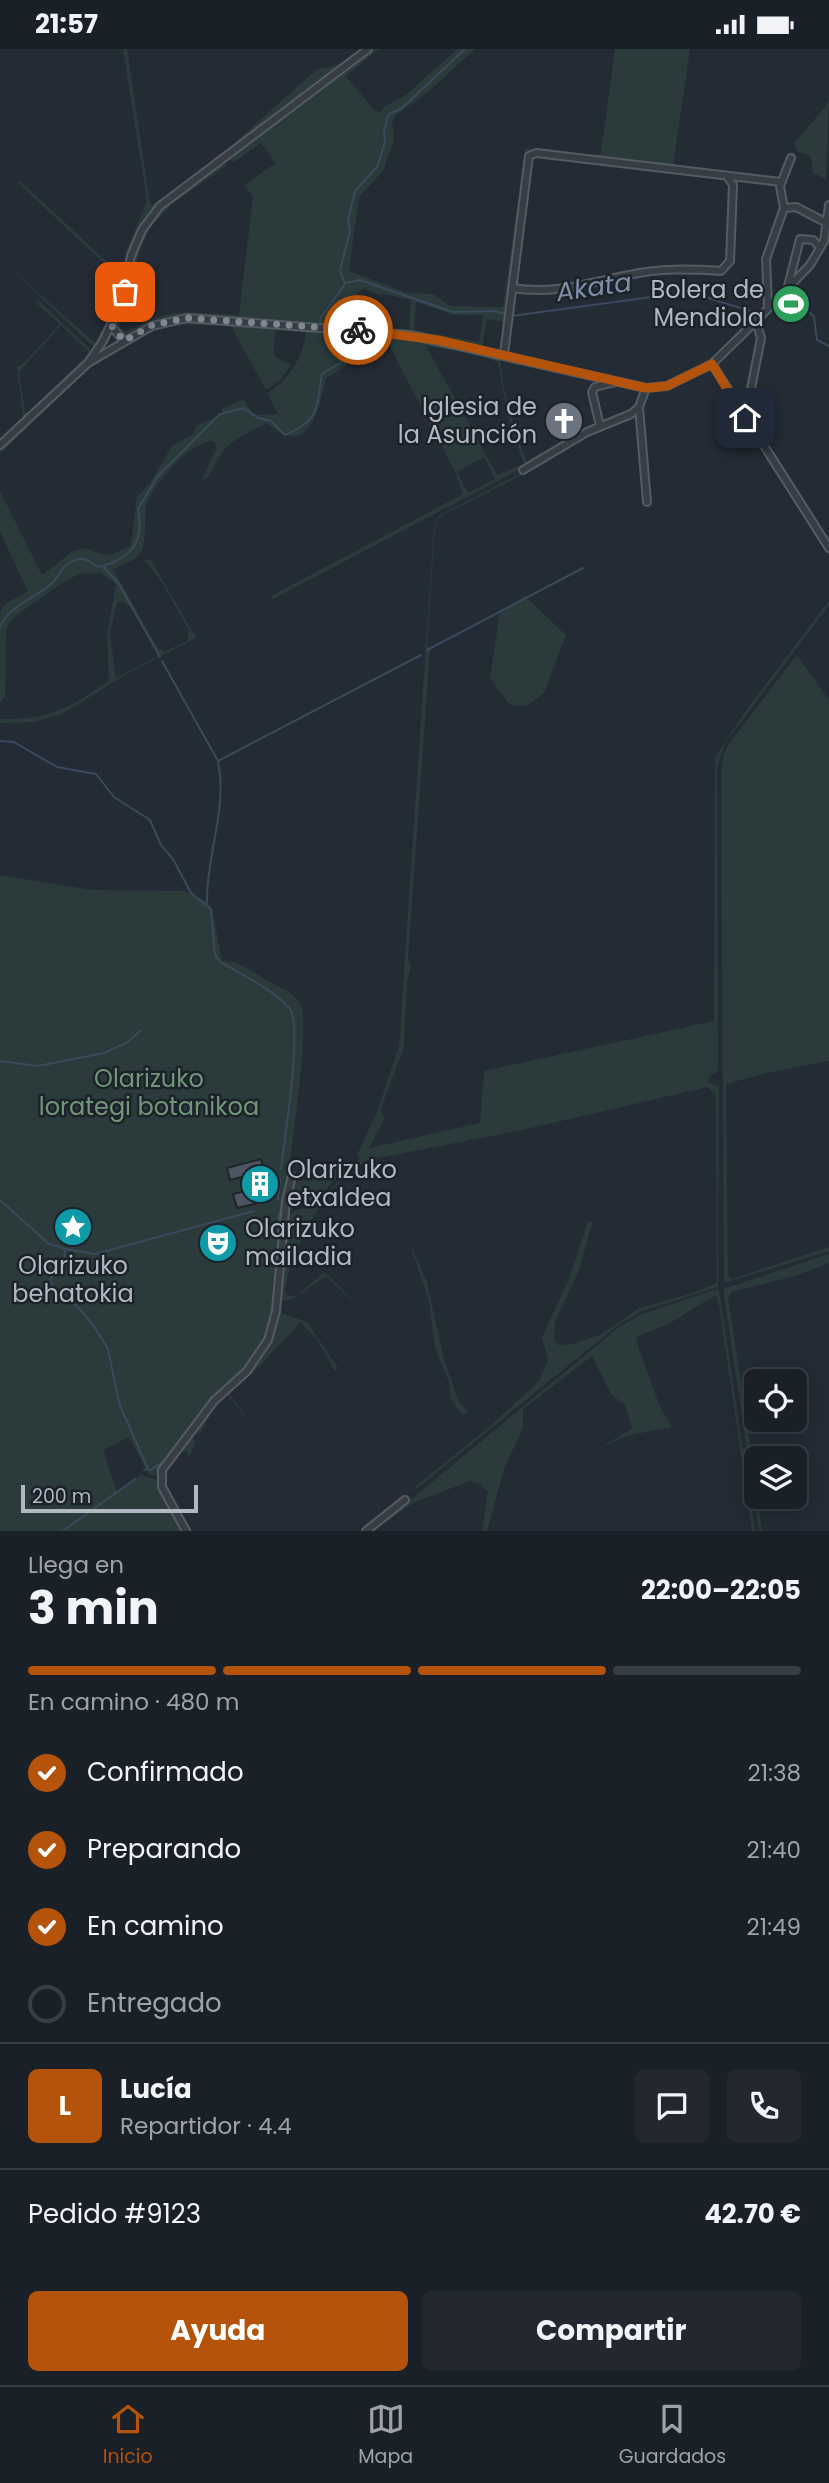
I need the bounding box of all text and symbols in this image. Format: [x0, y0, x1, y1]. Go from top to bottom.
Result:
text: 21:57 [35, 6, 98, 42]
pin [95, 262, 155, 322]
water label: Akata [553, 264, 634, 310]
icon: bag [106, 273, 144, 311]
place label: Bolera de Mendiola [650, 273, 764, 334]
sports icon: Bolera de Mendiola [770, 283, 812, 325]
courier [323, 295, 393, 365]
icon: bike [339, 311, 377, 349]
pin [715, 388, 775, 448]
place label: Iglesia de la Asunción [398, 390, 537, 451]
icon: home [726, 399, 764, 437]
church icon: Iglesia de la Asunción [543, 400, 585, 442]
park label: Olarizuko lorategi botanikoa [39, 1062, 259, 1123]
place label: Olarizuko etxaldea [287, 1153, 397, 1214]
building icon: Olarizuko etxaldea [239, 1163, 281, 1205]
place icon: Olarizuko behatokia [52, 1206, 94, 1248]
place label: Olarizuko mailadia [245, 1212, 355, 1273]
theatre icon: Olarizuko mailadia [197, 1222, 239, 1264]
place label: Olarizuko behatokia [12, 1249, 134, 1310]
map controls [744, 1369, 807, 1509]
button: locate [744, 1369, 807, 1432]
button: layers [744, 1446, 807, 1509]
scale bar [21, 1482, 198, 1514]
text: 200 m [32, 1483, 91, 1510]
text: Llega en [28, 1549, 124, 1581]
text: 22:00–22:05 [641, 1572, 801, 1608]
text: 3 min [28, 1576, 159, 1640]
text: En camino · 480 m [28, 1686, 239, 1718]
icon: check [28, 1754, 66, 1792]
text: Confirmado [87, 1754, 244, 1790]
text: 21:38 [747, 1757, 801, 1789]
icon: check [28, 1831, 66, 1869]
text: Preparando [87, 1831, 241, 1867]
text: 21:40 [747, 1834, 801, 1866]
icon: check [28, 1908, 66, 1946]
text: En camino [87, 1908, 224, 1944]
text: 21:49 [747, 1911, 801, 1943]
text: Entregado [87, 1985, 222, 2021]
button: chat [635, 2069, 709, 2143]
button: phone [727, 2069, 801, 2143]
text: Lucía [120, 2071, 192, 2107]
text: L [59, 2088, 71, 2124]
text: Repartidor · 4.4 [120, 2110, 292, 2142]
text: Pedido #9123 [28, 2196, 201, 2232]
text: 42.70 € [704, 2196, 801, 2232]
button: Ayuda [28, 2291, 408, 2371]
button: Compartir [422, 2291, 801, 2371]
tab: Inicio [103, 2400, 153, 2471]
tab: Mapa [358, 2400, 413, 2471]
tab: Guardados [619, 2400, 726, 2471]

